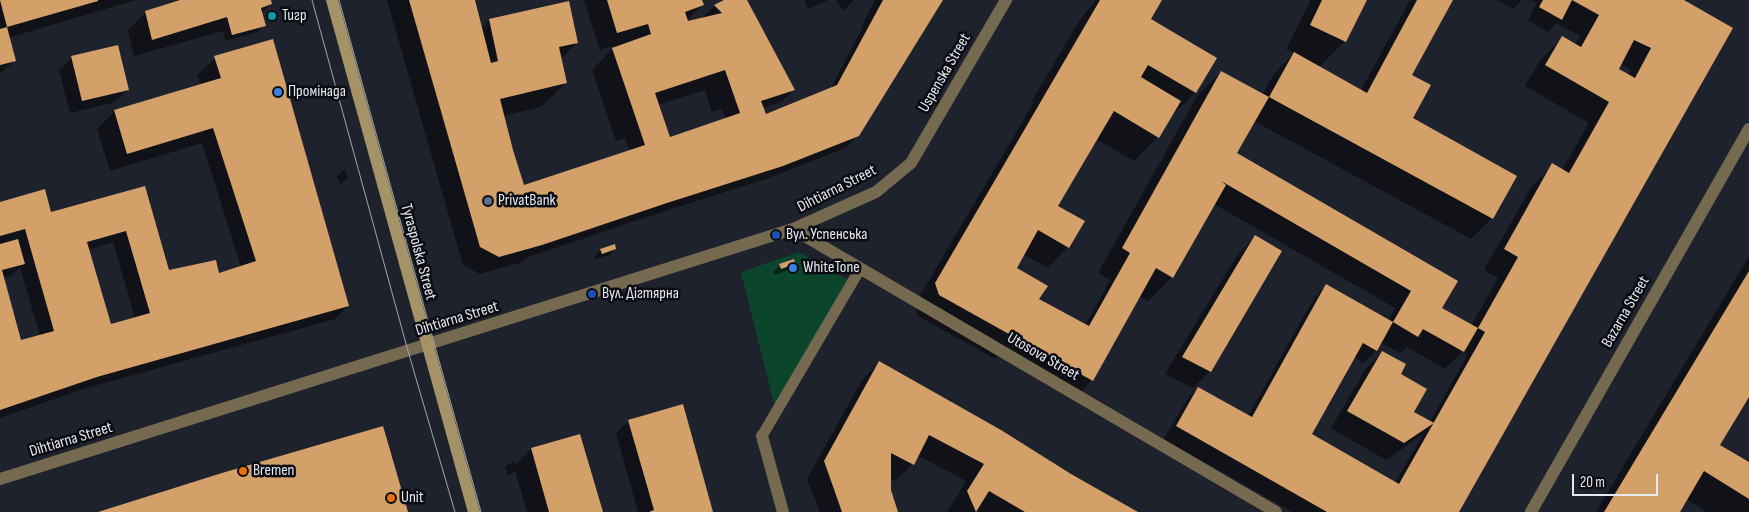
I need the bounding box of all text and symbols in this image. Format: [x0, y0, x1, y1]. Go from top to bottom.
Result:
place label: Тигр [282, 6, 307, 26]
marker: Тигр [266, 10, 278, 22]
street label: Uspenska Street [915, 30, 975, 116]
place label: Промінада [288, 82, 346, 102]
marker: Промінада [272, 86, 284, 98]
street label: Dihtiarna Street [794, 161, 880, 217]
place label: PrivatBank [498, 191, 556, 211]
marker: PrivatBank [482, 195, 494, 207]
street label: Tyraspolska Street [396, 202, 440, 302]
place label: Вул. Успенська [786, 225, 867, 245]
marker: Вул. Успенська [770, 229, 782, 241]
place label: WhiteTone [803, 258, 860, 278]
marker: WhiteTone [787, 262, 799, 274]
street label: Bazarna Street [1598, 273, 1654, 351]
place label: Вул. Дігтярна [602, 284, 679, 304]
marker: Вул. Дігтярна [586, 288, 598, 300]
street label: Dihtiarna Street [413, 297, 501, 341]
street label: Utosova Street [1004, 329, 1082, 385]
street label: Dihtiarna Street [27, 418, 115, 462]
place label: Bremen [253, 461, 294, 481]
scale bar [1574, 464, 1660, 496]
marker: Bremen [237, 465, 249, 477]
text: 20 m [1580, 473, 1605, 492]
place label: Unit [401, 488, 424, 508]
marker: Unit [385, 492, 397, 504]

